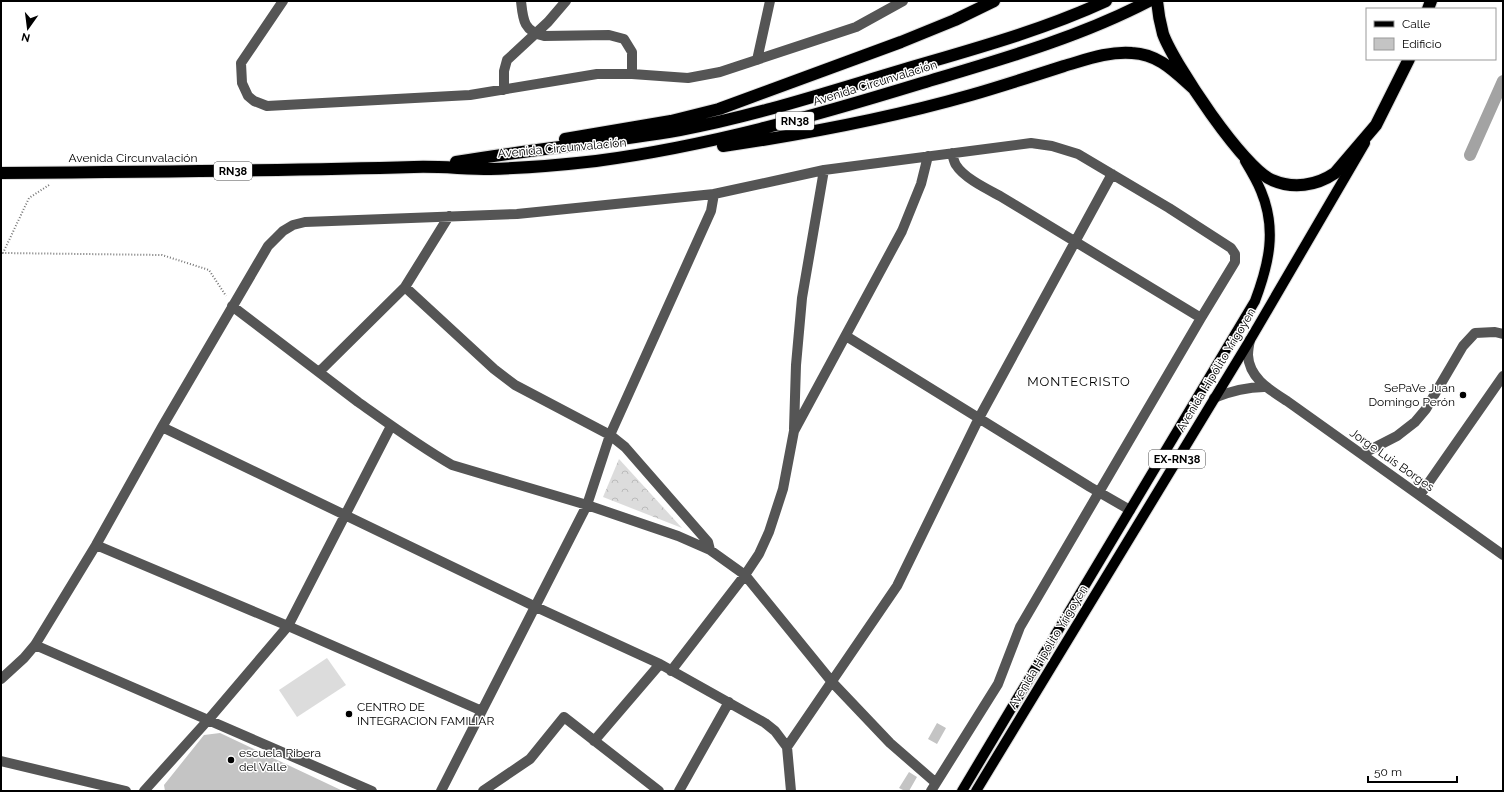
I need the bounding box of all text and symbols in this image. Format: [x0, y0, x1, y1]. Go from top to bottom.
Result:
north arrow [8, 8, 48, 48]
legend [1366, 8, 1496, 60]
text: Calle [1402, 17, 1430, 31]
text: N [20, 30, 31, 45]
text: Edificio [1402, 37, 1442, 51]
street label: Avenida Circunvalación [811, 57, 939, 109]
road number: RN38 [776, 112, 814, 130]
street label: Avenida Circunvalación [497, 135, 627, 161]
street label: Avenida Circunvalación [69, 151, 197, 165]
road number: RN38 [214, 162, 252, 180]
street label: Avenida Hipólito Yrigoyen [1174, 306, 1258, 434]
district label: MONTECRISTO [1027, 374, 1131, 389]
place label: SePaVe Juan Domingo Perón [1368, 381, 1455, 409]
marker: SePaVe Juan Domingo Perón [1458, 390, 1468, 400]
street label: Jorge Luis Borges [1347, 426, 1437, 494]
road number: EX-RN38 [1149, 450, 1205, 468]
street label: Avenida Hipólito Yrigoyen [1006, 583, 1090, 711]
place label: CENTRO DE INTEGRACION FAMILIAR [357, 700, 494, 728]
marker: CENTRO DE INTEGRACION FAMILIAR [344, 709, 354, 719]
place label: escuela Ribera del Valle [239, 746, 321, 774]
marker: escuela Ribera del Valle [226, 755, 236, 765]
scale bar [1368, 758, 1457, 784]
text: 50 m [1374, 765, 1402, 779]

